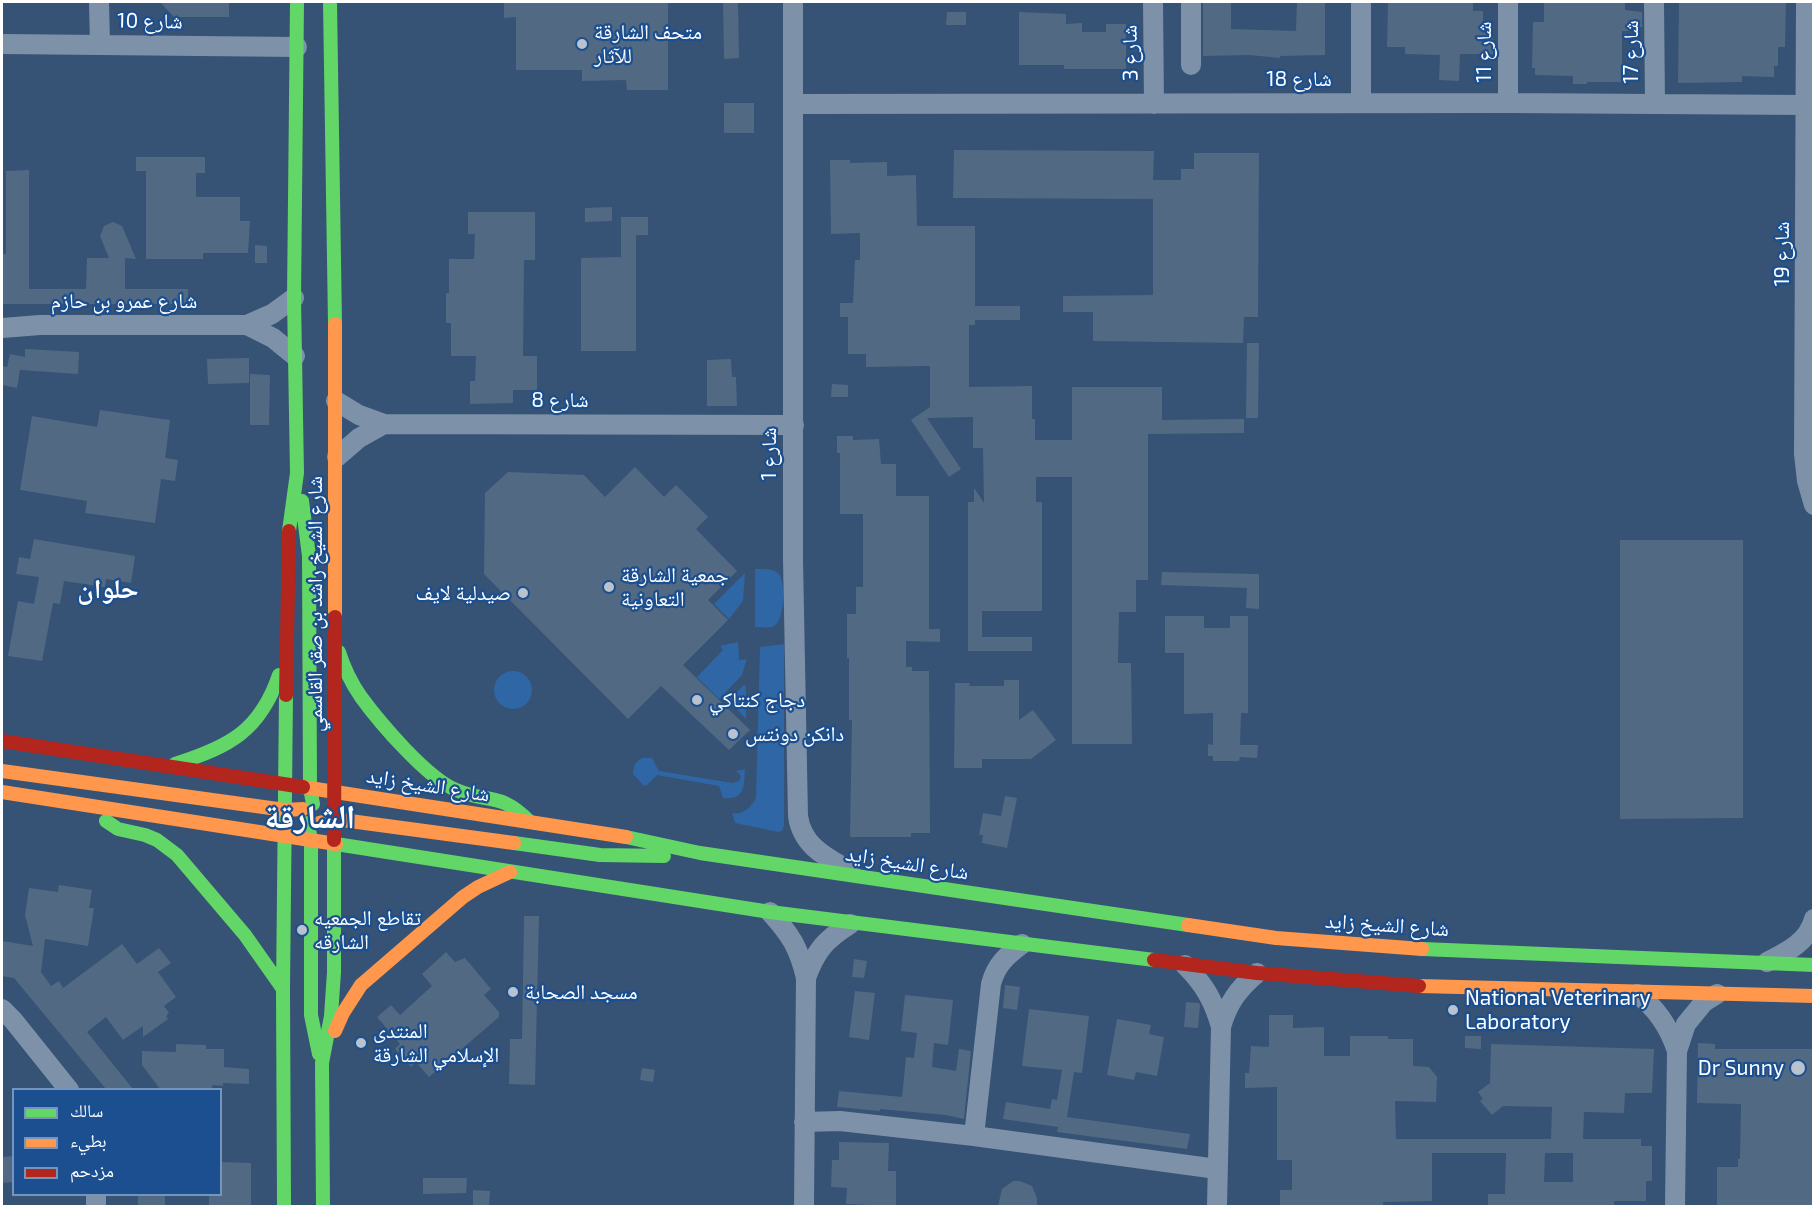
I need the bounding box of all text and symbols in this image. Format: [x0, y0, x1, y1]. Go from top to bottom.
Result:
street label: شارع 10 [117, 8, 183, 34]
place label: متحف الشارقة للآثار [594, 19, 702, 69]
street label: شارع 17 [1618, 20, 1644, 84]
street label: شارع 11 [1471, 21, 1497, 83]
street label: شارع 3 [1117, 25, 1143, 81]
marker: متحف الشارقة للآثار [575, 37, 589, 51]
street label: شارع 18 [1266, 66, 1332, 92]
street label: شارع 19 [1769, 222, 1795, 286]
street label: شارع عمرو بن حازم [51, 288, 197, 314]
street label: شارع 8 [531, 387, 589, 413]
street label: شارع 1 [756, 428, 782, 480]
street label: شارع الشيخ راشد بن صقر القاسمي [302, 476, 328, 732]
place label: جمعية الشارقة التعاونية [621, 562, 729, 612]
district label: حلوان [77, 573, 139, 605]
place label: صيدلية لايف [416, 580, 511, 606]
marker: جمعية الشارقة التعاونية [602, 580, 616, 594]
marker: صيدلية لايف [516, 586, 530, 600]
place label: دجاج كنتاكي [709, 687, 805, 713]
marker: دجاج كنتاكي [690, 693, 704, 707]
place label: دانكن دونتس [745, 721, 844, 747]
marker: دانكن دونتس [726, 727, 740, 741]
street label: شارع الشيخ زايد [365, 763, 491, 807]
district label: الشارقة [265, 797, 355, 837]
street label: شارع الشيخ زايد [844, 841, 970, 885]
place label: تقاطع الجمعيه الشارقه [314, 905, 421, 955]
street label: شارع الشيخ زايد [1324, 908, 1450, 942]
marker: تقاطع الجمعيه الشارقه [295, 923, 309, 937]
place label: مسجد الصحابة [525, 979, 637, 1005]
marker: مسجد الصحابة [506, 985, 520, 999]
place label: National Veterinary Laboratory [1465, 985, 1651, 1035]
marker: National Veterinary Laboratory [1446, 1003, 1460, 1017]
place label: المنتدى الإسلامي الشارقة [373, 1018, 499, 1068]
marker: المنتدى الإسلامي الشارقة [354, 1036, 368, 1050]
place label: Dr Sunny [1698, 1055, 1784, 1081]
marker: Dr Sunny [1789, 1059, 1807, 1077]
legend [12, 1088, 222, 1196]
text: سالك [70, 1099, 103, 1121]
text: بطيء [70, 1129, 107, 1151]
text: مزدحم [70, 1159, 114, 1181]

